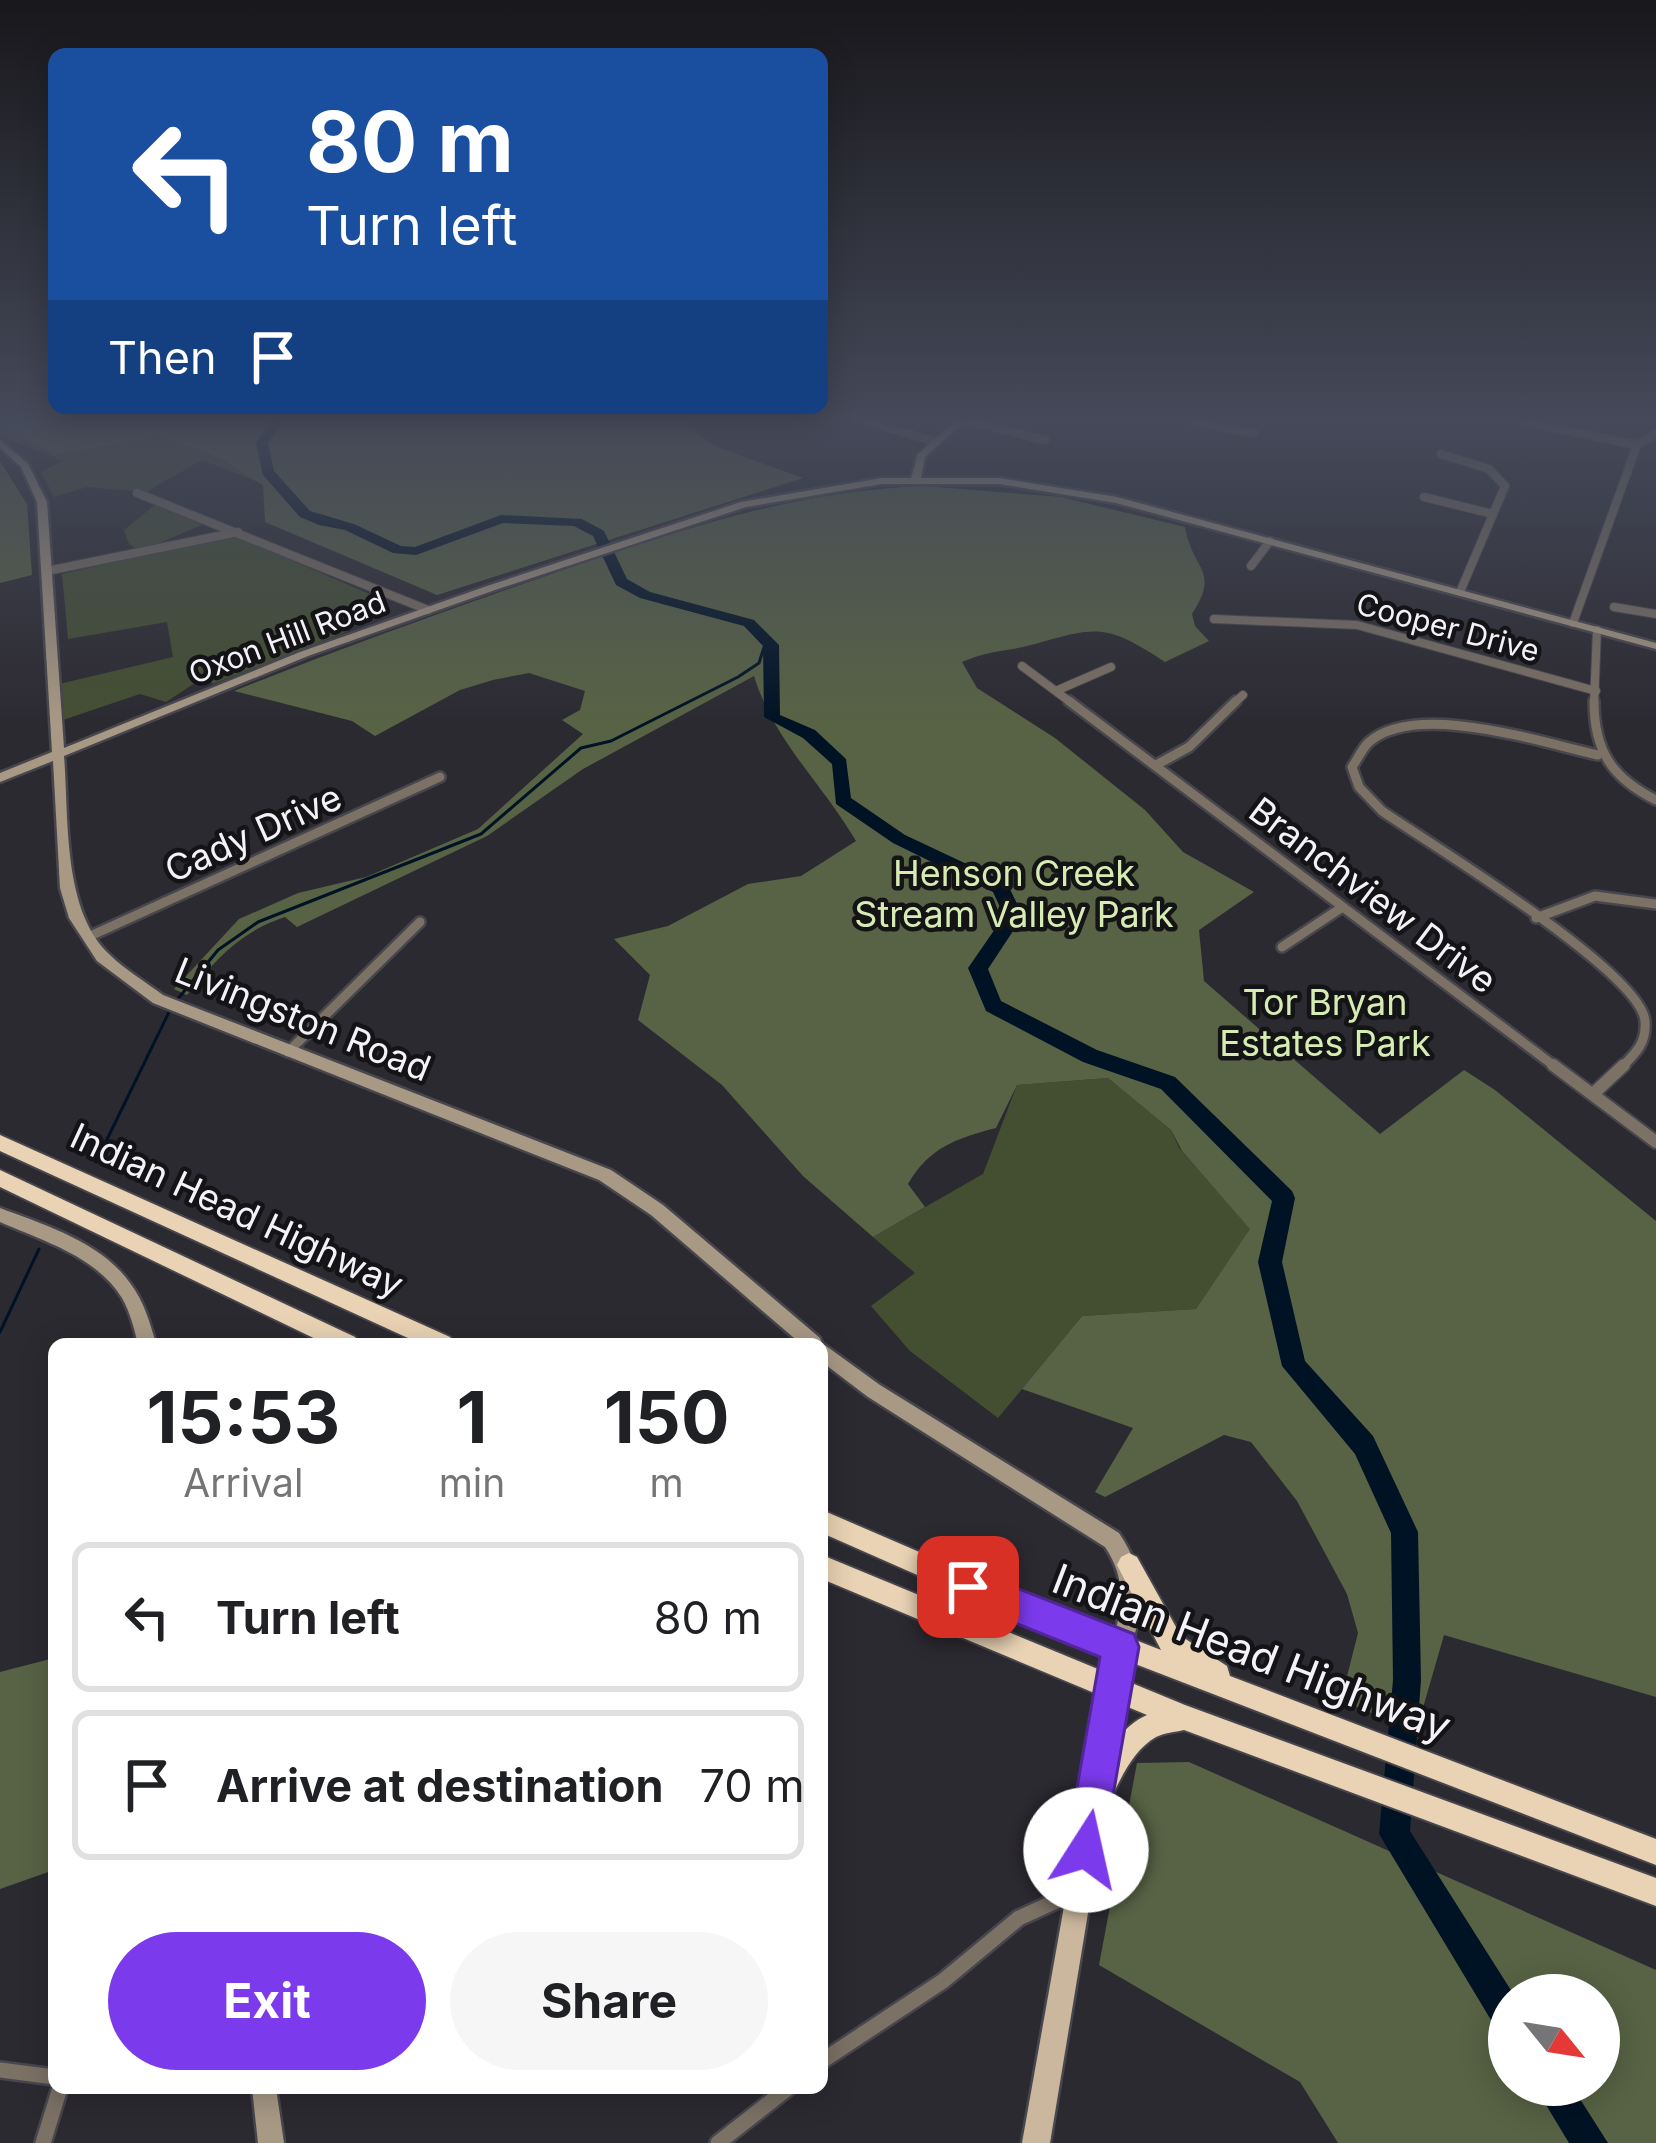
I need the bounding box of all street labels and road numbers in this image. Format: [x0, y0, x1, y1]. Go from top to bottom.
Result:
street label: Oxon Hill Road [184, 583, 390, 691]
street label: Cooper Drive [1353, 585, 1543, 669]
street label: Cady Drive [158, 775, 348, 891]
street label: Branchview Drive [1241, 788, 1505, 1002]
street label: Livingston Road [169, 948, 437, 1090]
street label: Indian Head Highway [64, 1114, 410, 1306]
street label: Indian Head Highway [1046, 1553, 1458, 1751]

